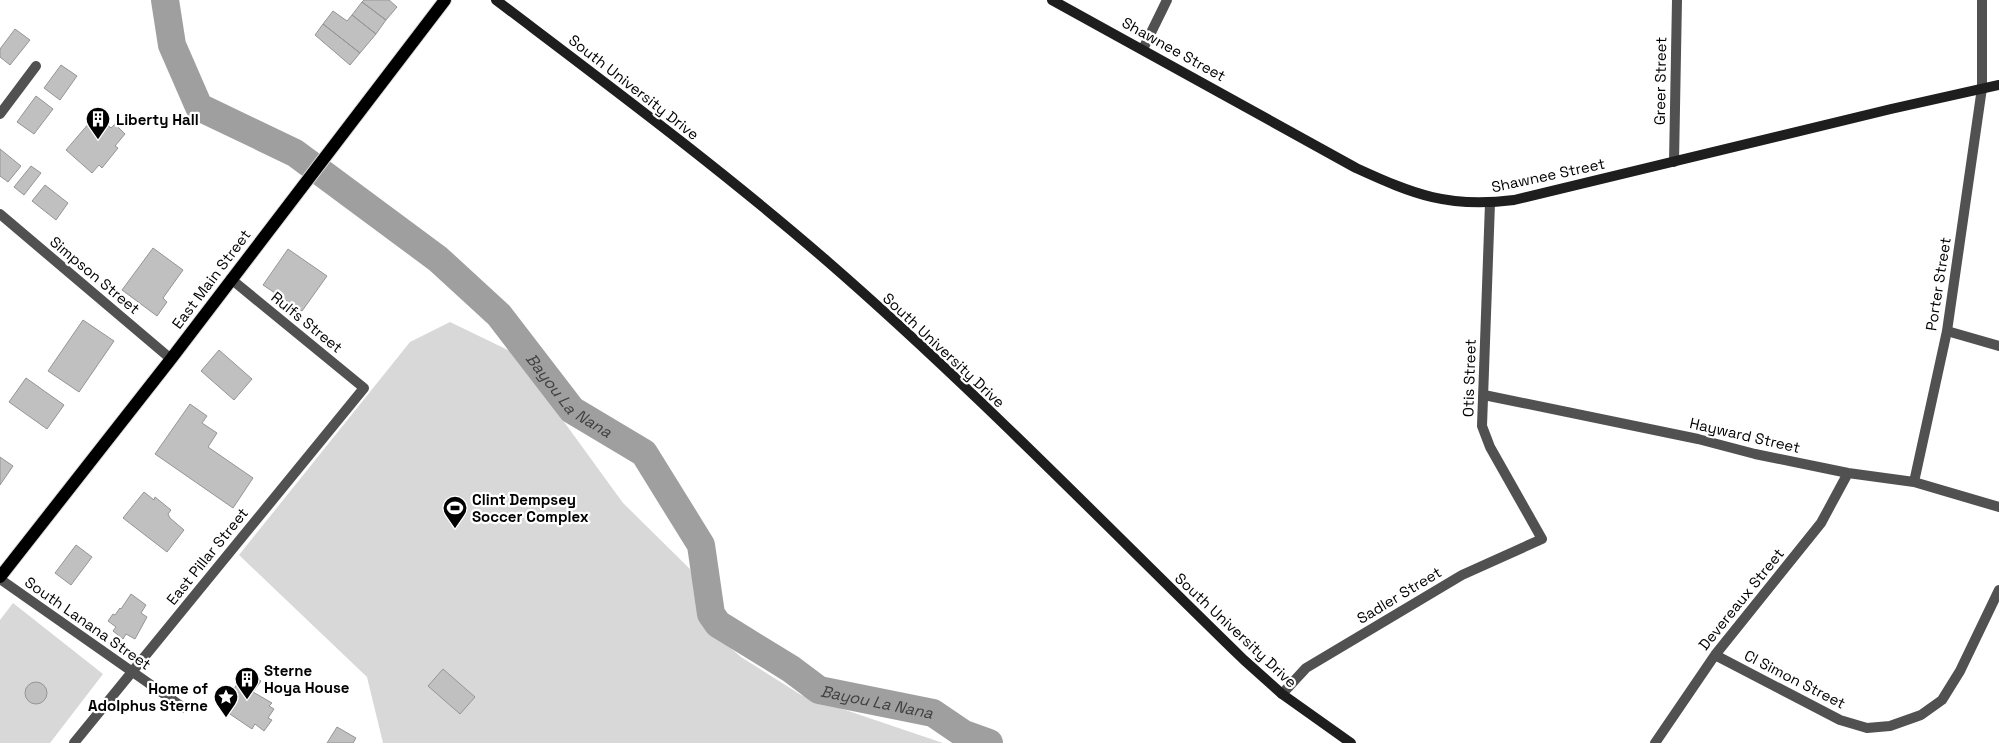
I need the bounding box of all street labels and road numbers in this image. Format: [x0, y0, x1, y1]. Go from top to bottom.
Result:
street label: Shawnee Street [1119, 13, 1229, 85]
street label: South University Drive [565, 30, 703, 144]
street label: Greer Street [1650, 37, 1670, 125]
street label: Shawnee Street [1490, 154, 1607, 196]
street label: East Main Street [167, 225, 255, 333]
street label: Simpson Street [46, 232, 144, 318]
street label: Porter Street [1921, 236, 1955, 332]
street label: Rulfs Street [267, 287, 347, 357]
street label: South University Drive [879, 288, 1009, 412]
street label: Otis Street [1458, 338, 1480, 417]
street label: Hayward Street [1688, 413, 1802, 457]
street label: East Pillar Street [162, 504, 252, 608]
street label: Devereaux Street [1694, 544, 1788, 654]
street label: Sadler Street [1353, 562, 1445, 628]
street label: South University Drive [1171, 568, 1301, 692]
street label: South Lanana Street [21, 572, 155, 674]
street label: Cl Simon Street [1741, 645, 1849, 713]

